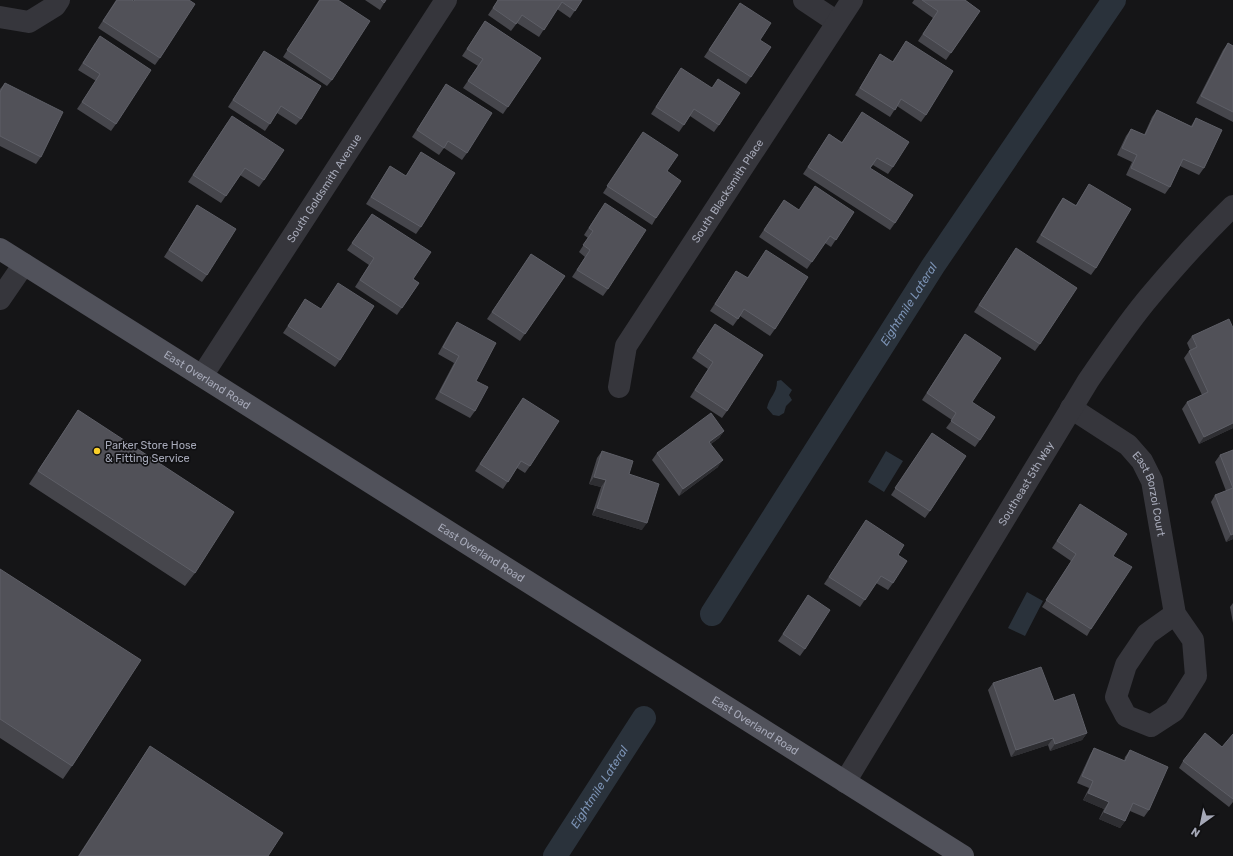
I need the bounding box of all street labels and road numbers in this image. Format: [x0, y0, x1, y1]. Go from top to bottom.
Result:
street label: South Goldsmith Avenue [284, 131, 364, 245]
street label: South Blacksmith Place [689, 136, 766, 245]
street label: East Overland Road [162, 348, 253, 412]
street label: Southeast 5th Way [995, 439, 1056, 528]
street label: East Borzoi Court [1130, 449, 1168, 538]
street label: East Overland Road [436, 520, 527, 585]
street label: East Overland Road [710, 693, 801, 757]

